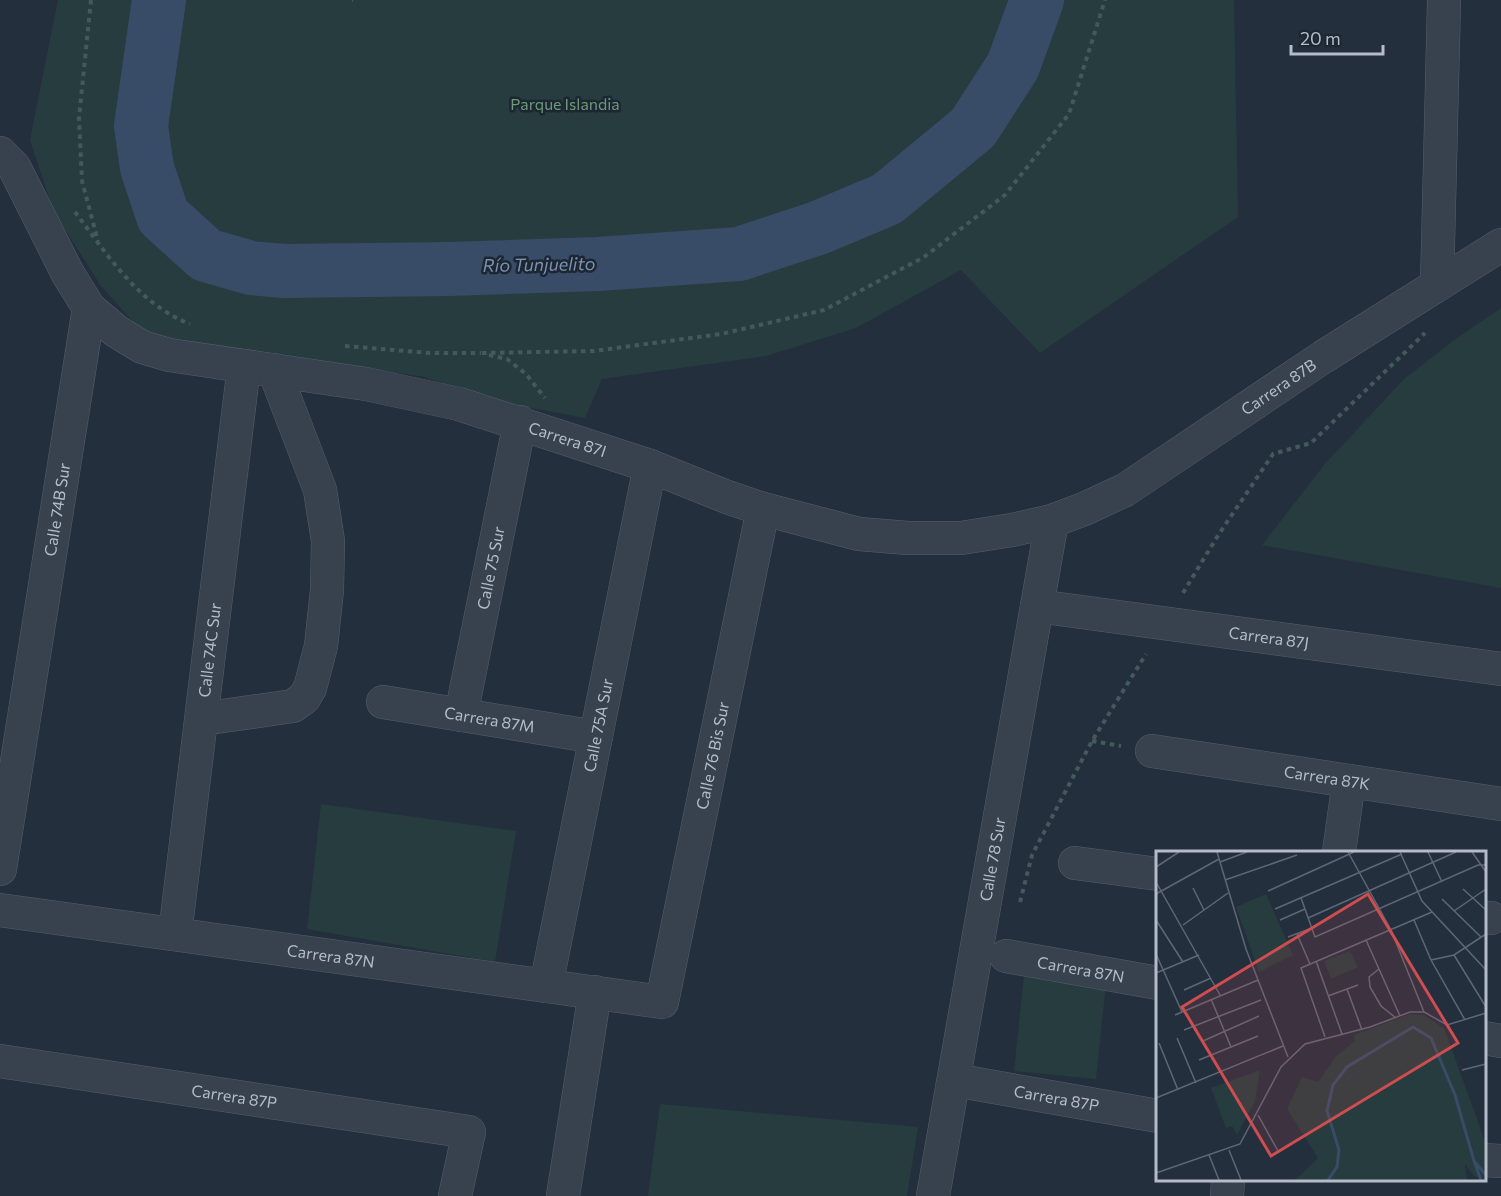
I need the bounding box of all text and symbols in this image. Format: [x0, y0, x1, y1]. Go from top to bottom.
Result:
scale bar [1291, 18, 1382, 56]
text: 20 m [1300, 27, 1341, 49]
park label: Parque Islandia [510, 94, 620, 113]
water label: Río Tunjuelito [482, 252, 595, 276]
street label: Carrera 87B [1237, 355, 1319, 418]
street label: Carrera 87I [526, 417, 609, 460]
street label: Calle 74B Sur [40, 461, 73, 557]
street label: Calle 75 Sur [472, 524, 508, 611]
street label: Calle 74C Sur [194, 601, 224, 698]
street label: Carrera 87J [1228, 622, 1310, 652]
street label: Calle 75A Sur [579, 676, 616, 774]
street label: Calle 76 Bis Sur [692, 699, 732, 811]
street label: Carrera 87M [443, 702, 536, 736]
street label: Carrera 87K [1283, 761, 1372, 793]
street label: Calle 78 Sur [975, 815, 1009, 903]
inset map [1156, 851, 1486, 1181]
street label: Carrera 87N [286, 940, 376, 971]
street label: Carrera 87N [1036, 952, 1126, 986]
street label: Carrera 87P [190, 1080, 278, 1112]
street label: Carrera 87P [1012, 1081, 1101, 1114]

